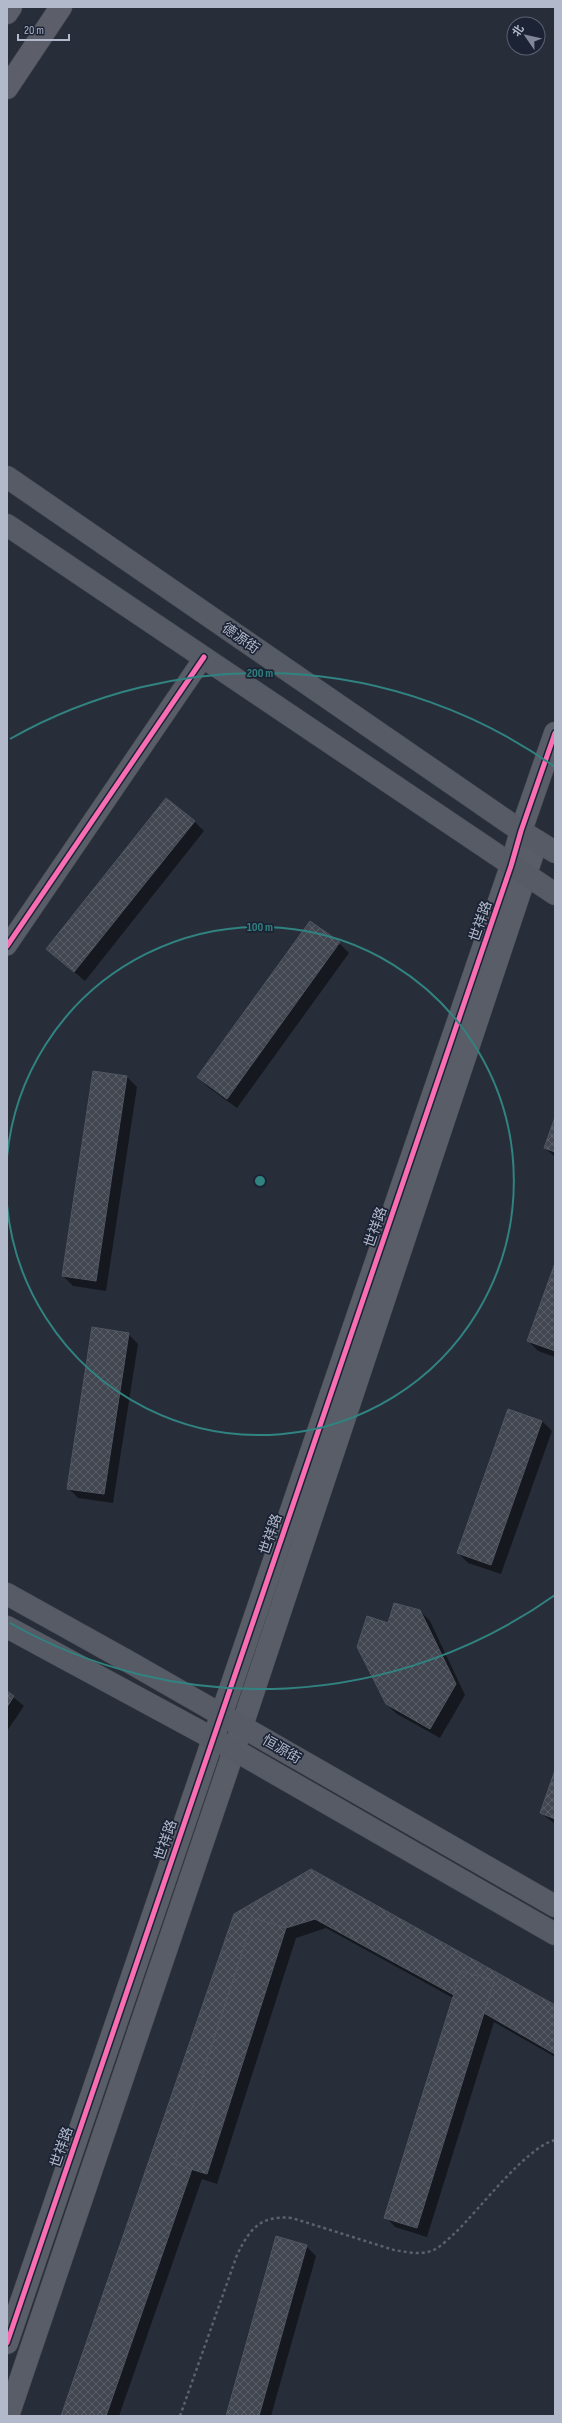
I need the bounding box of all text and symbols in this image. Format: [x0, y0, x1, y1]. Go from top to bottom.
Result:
scale bar [18, 16, 69, 42]
north arrow [506, 16, 546, 56]
text: 北 [510, 22, 527, 39]
text: 20 m [24, 23, 44, 38]
street label: 德源街 [219, 619, 263, 657]
text: 200 m [247, 666, 273, 681]
street label: 世祥路 [466, 899, 495, 944]
text: 100 m [247, 920, 273, 935]
centre of rings [253, 1174, 267, 1188]
street label: 世祥路 [361, 1205, 390, 1250]
street label: 世祥路 [256, 1512, 285, 1557]
street label: 恒源街 [259, 1732, 304, 1767]
street label: 世祥路 [151, 1818, 180, 1863]
street label: 世祥路 [47, 2125, 76, 2170]

